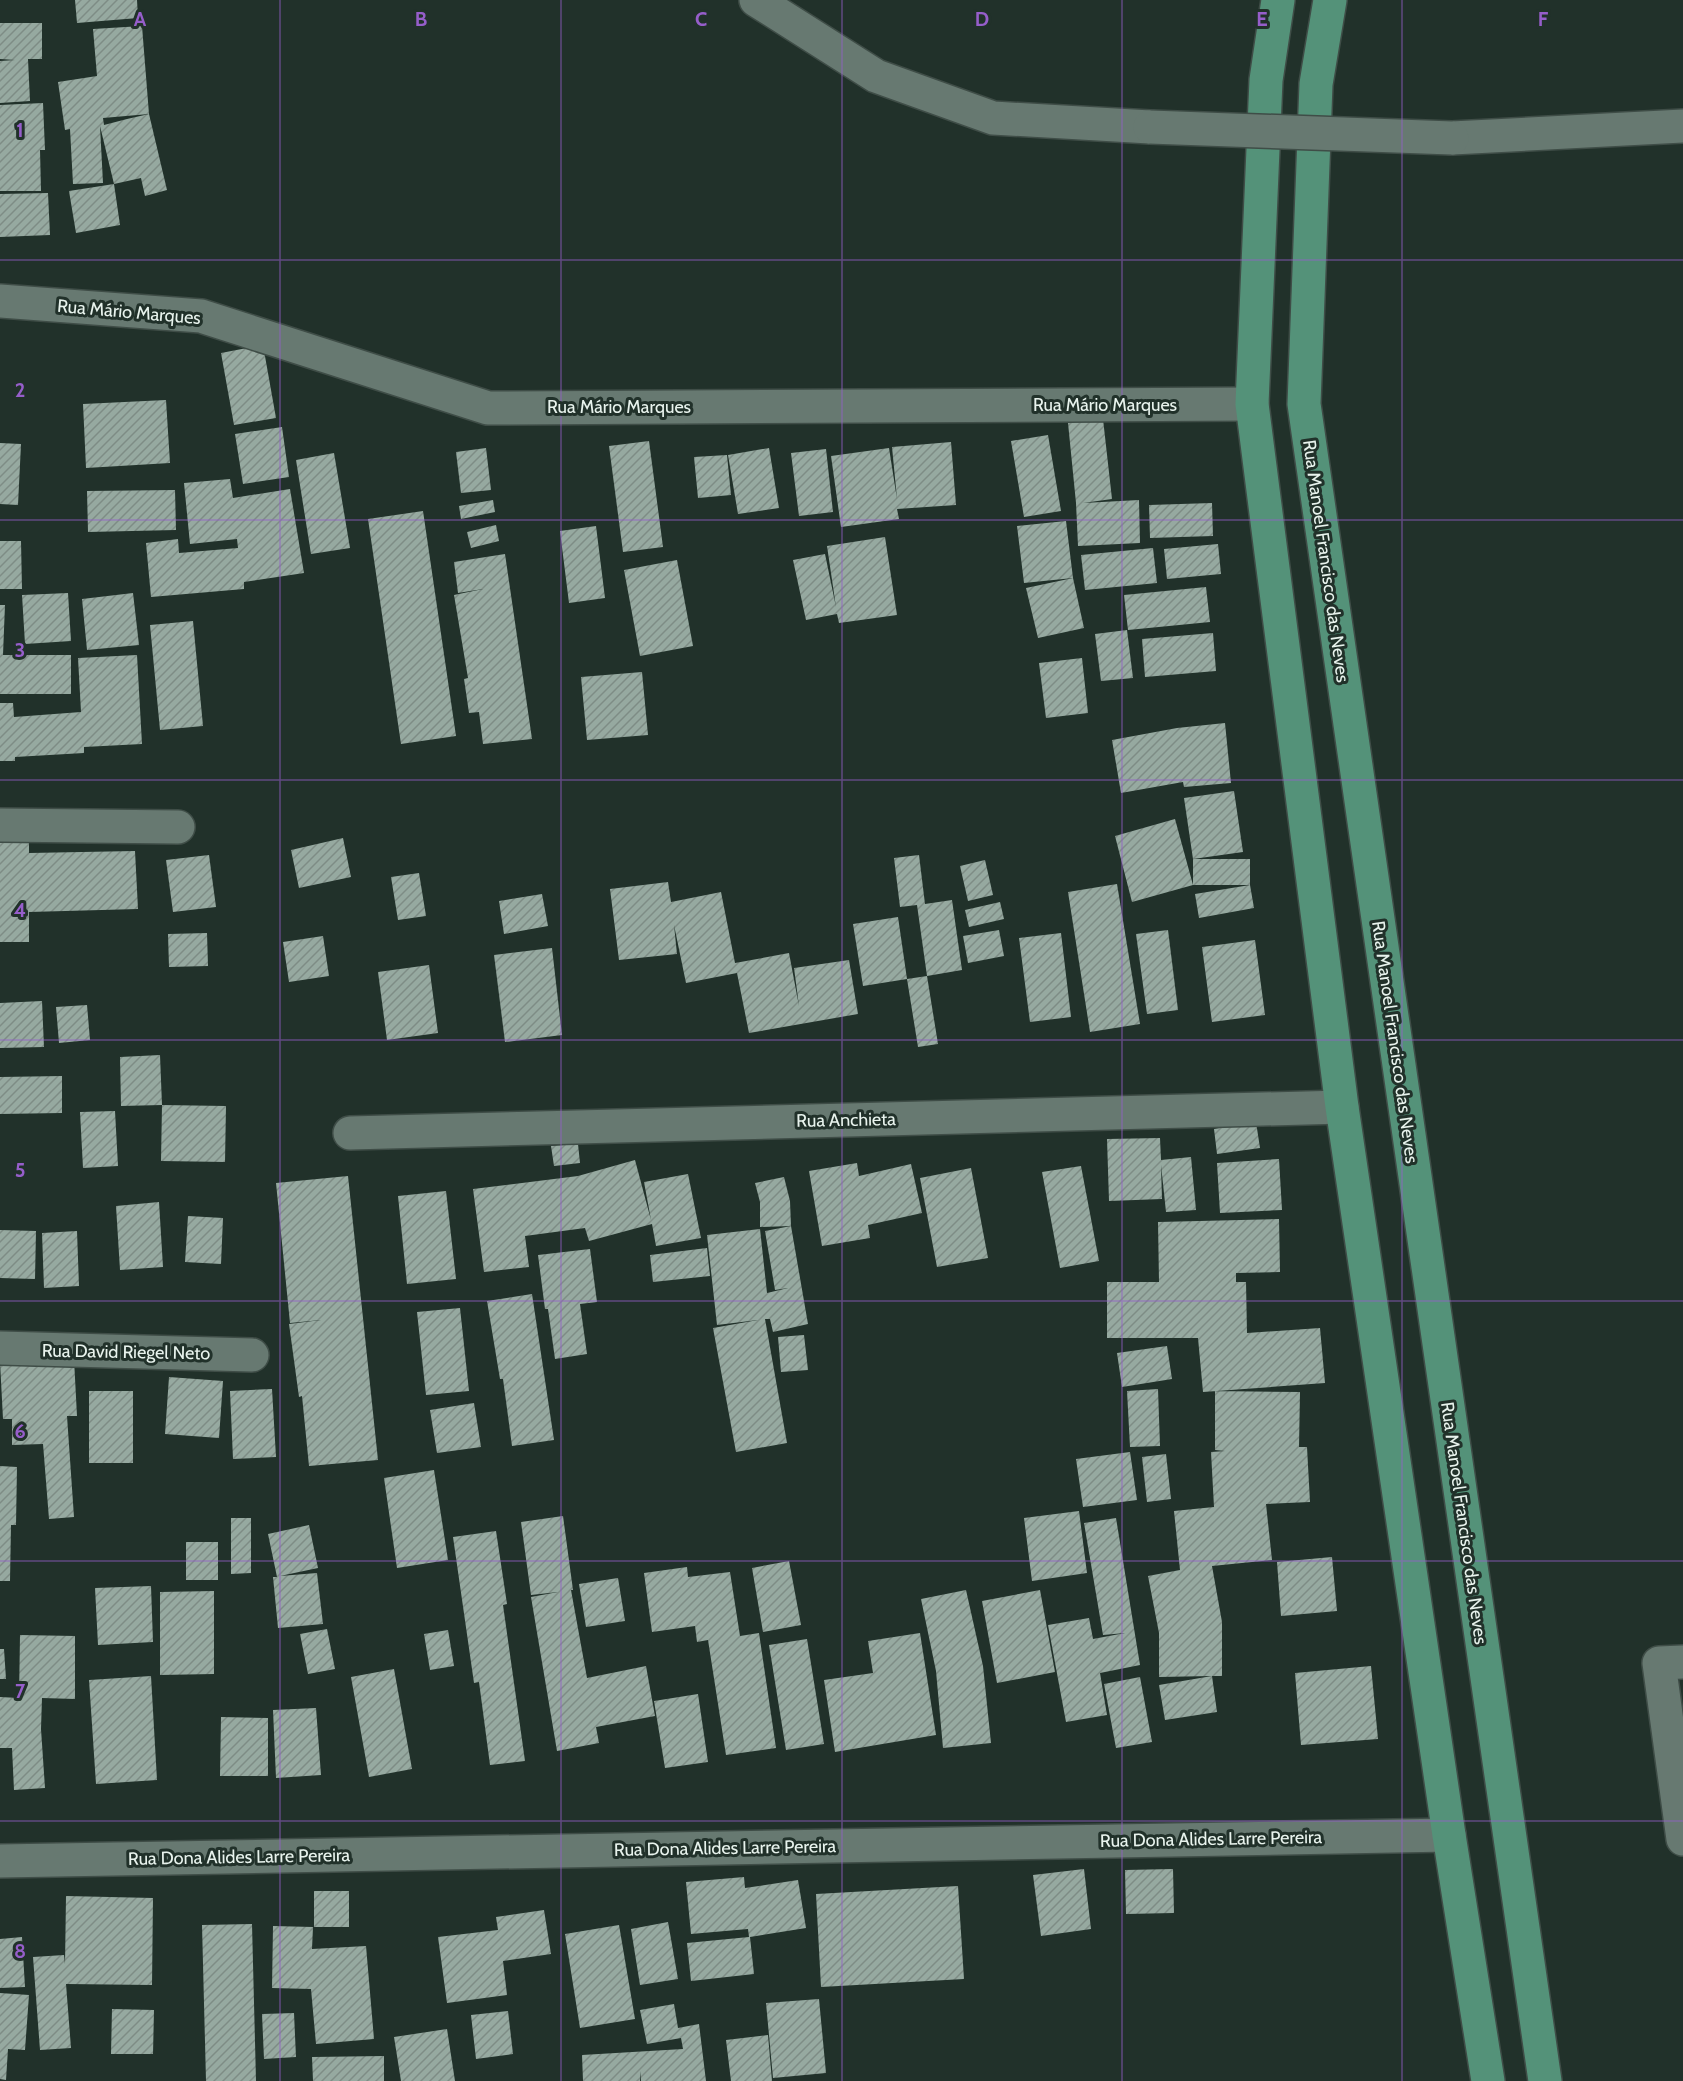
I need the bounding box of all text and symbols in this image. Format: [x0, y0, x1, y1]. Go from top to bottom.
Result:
text: A [134, 7, 147, 31]
text: B [415, 7, 427, 31]
text: C [695, 7, 707, 31]
text: D [975, 7, 989, 31]
text: E [1256, 7, 1268, 31]
text: F [1538, 7, 1549, 31]
text: 1 [16, 118, 24, 142]
street label: Rua Mário Marques [56, 295, 202, 329]
text: 2 [15, 378, 25, 402]
street label: Rua Mário Marques [1033, 394, 1177, 416]
street label: Rua Mário Marques [547, 396, 691, 418]
street label: Rua Manoel Francisco das Neves [1298, 438, 1354, 684]
text: 3 [15, 638, 25, 662]
text: 4 [14, 898, 26, 922]
street label: Rua Manoel Francisco das Neves [1367, 919, 1423, 1165]
street label: Rua Anchieta [796, 1108, 896, 1132]
text: 5 [15, 1158, 25, 1182]
street label: Rua David Riegel Neto [42, 1340, 211, 1364]
street label: Rua Manoel Francisco das Neves [1436, 1400, 1492, 1646]
text: 6 [14, 1419, 26, 1443]
text: 7 [15, 1679, 26, 1703]
street label: Rua Dona Alides Larre Pereira [1100, 1826, 1323, 1852]
street label: Rua Dona Alides Larre Pereira [614, 1835, 837, 1861]
street label: Rua Dona Alides Larre Pereira [128, 1844, 351, 1870]
text: 8 [14, 1939, 26, 1963]

